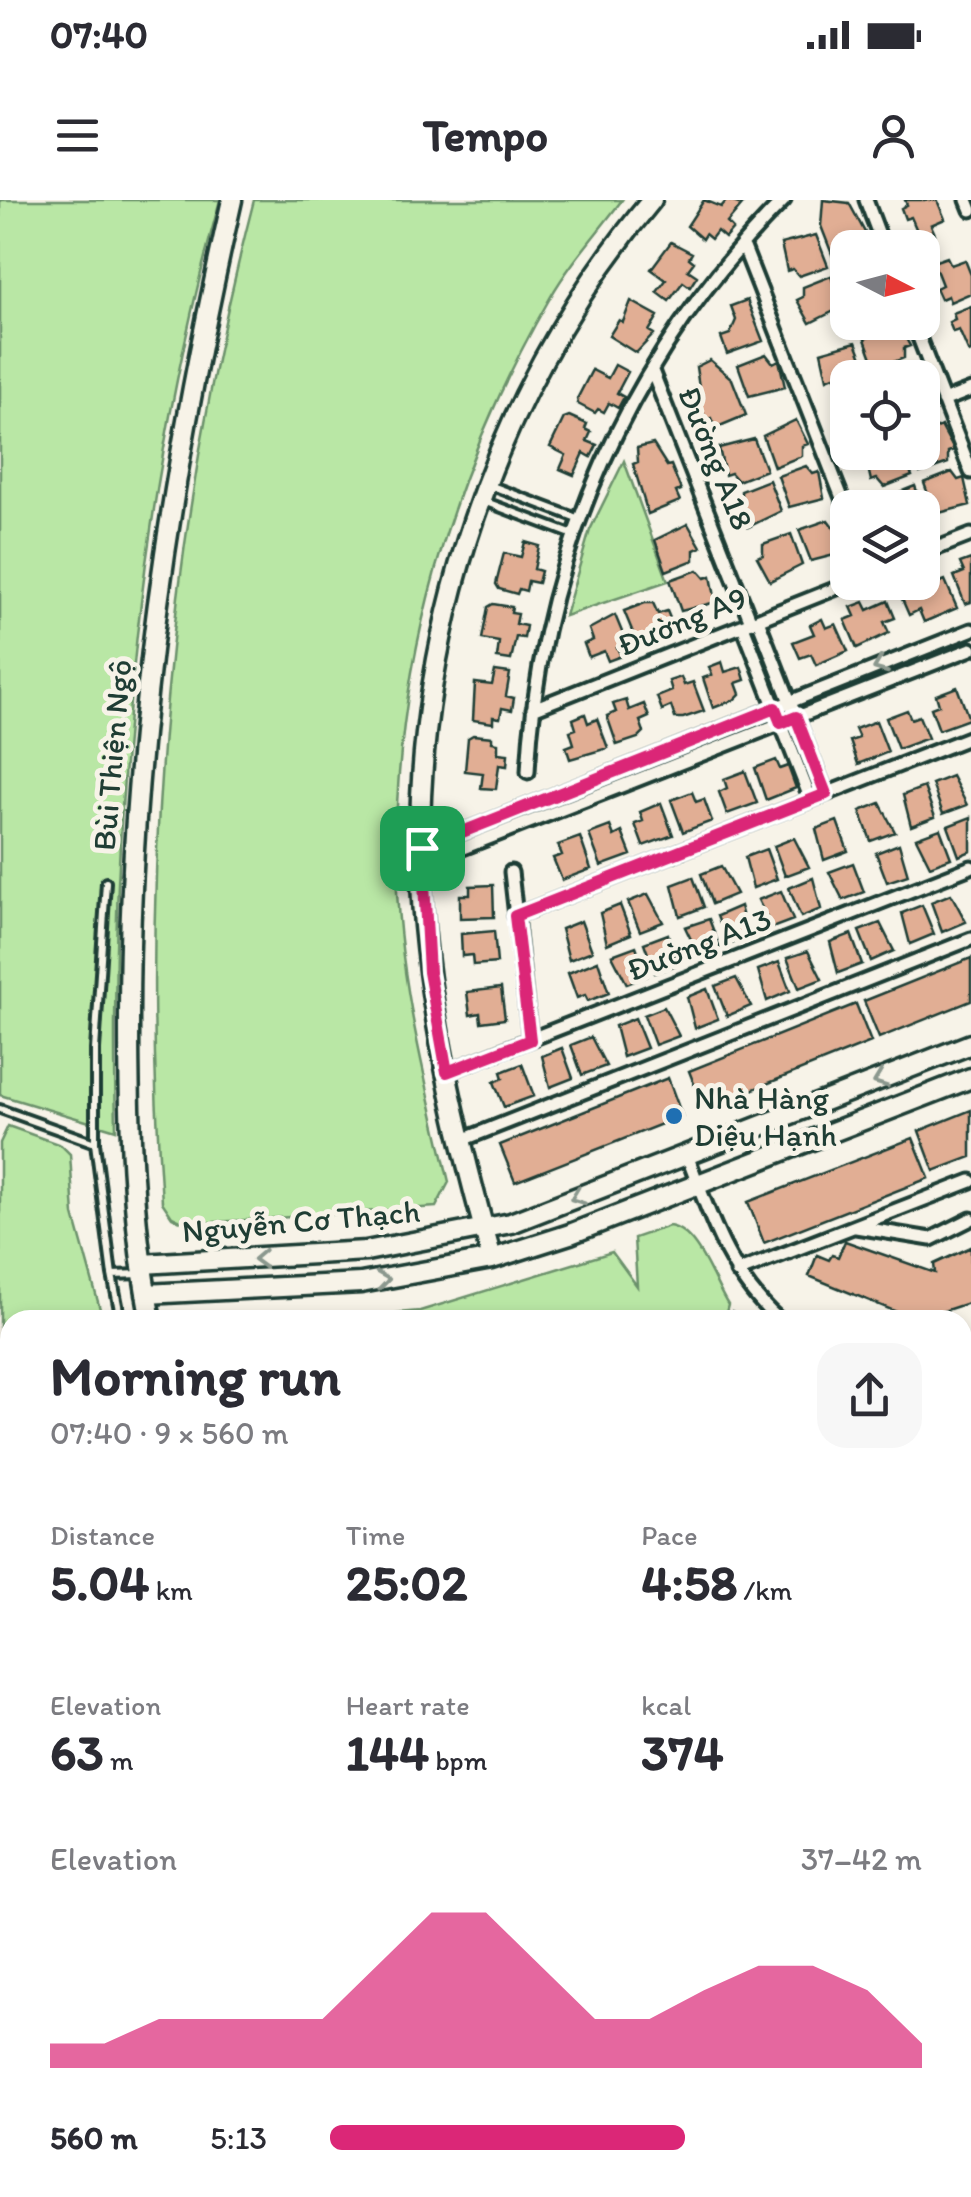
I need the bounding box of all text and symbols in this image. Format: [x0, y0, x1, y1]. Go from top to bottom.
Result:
text: 07:40 [50, 12, 148, 58]
icon: menu [50, 108, 105, 163]
text: Tempo [423, 108, 548, 162]
icon: person [866, 108, 921, 163]
north arrow [830, 230, 940, 340]
map controls [830, 230, 940, 600]
button: locate [830, 360, 940, 470]
street label: Đường A18 [670, 381, 762, 535]
button: layers [830, 490, 940, 600]
street label: Đường A9 [612, 578, 752, 664]
one-way arrow [873, 655, 890, 675]
street label: Bùi Thiện Ngộ [85, 658, 139, 852]
pin [380, 806, 465, 891]
icon: arrive [395, 821, 450, 876]
street label: Đường A13 [622, 899, 776, 989]
one-way arrow [872, 1068, 890, 1088]
place label: Nhà Hàng Diệu Hạnh [694, 1079, 837, 1154]
marker: Nhà Hàng Diệu Hạnh [663, 1105, 685, 1127]
one-way arrow [570, 1186, 587, 1206]
street label: Nguyễn Cơ Thạch [180, 1192, 422, 1250]
one-way arrow [252, 1248, 268, 1269]
one-way arrow [374, 1270, 391, 1291]
text: Morning run [50, 1343, 341, 1409]
button: share [817, 1343, 922, 1448]
text: 07:40 · 9 × 560 m [50, 1414, 289, 1452]
text: Distance [50, 1518, 155, 1552]
text: Time [346, 1518, 405, 1552]
text: Pace [641, 1518, 697, 1552]
text: 5.04 [50, 1552, 149, 1613]
text: 25:02 [346, 1552, 468, 1613]
text: 4:58 [641, 1552, 737, 1613]
text: km [149, 1573, 193, 1607]
text: /km [737, 1573, 792, 1607]
text: Elevation [50, 1688, 161, 1722]
text: Heart rate [346, 1688, 470, 1722]
text: kcal [641, 1688, 691, 1722]
text: 63 [50, 1722, 104, 1783]
text: 144 [346, 1722, 429, 1783]
text: 374 [641, 1722, 723, 1783]
text: m [104, 1743, 134, 1777]
text: bpm [429, 1743, 487, 1777]
text: Elevation [50, 1840, 177, 1878]
text: 37–42 m [801, 1840, 922, 1878]
text: 560 m [50, 2119, 138, 2157]
text: 5:13 [210, 2119, 267, 2157]

